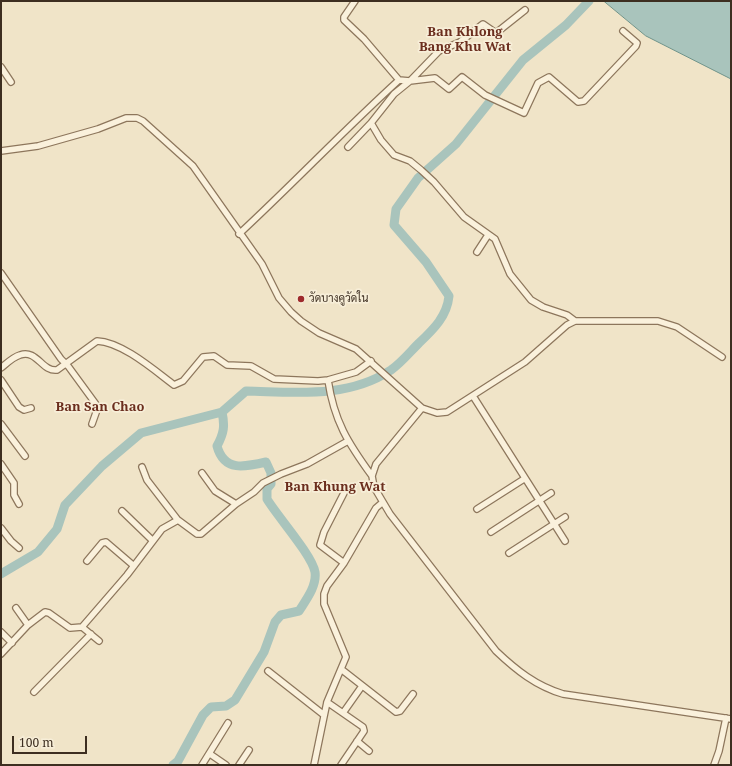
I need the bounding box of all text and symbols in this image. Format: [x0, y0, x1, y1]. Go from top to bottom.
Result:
district label: Ban Khlong Bang Khu Wat [419, 24, 511, 55]
place label: วัดบางคูวัดใน [309, 292, 369, 306]
marker: วัดบางคูวัดใน [296, 294, 306, 304]
district label: Ban San Chao [55, 399, 145, 415]
district label: Ban Khung Wat [285, 479, 385, 495]
scale bar [14, 728, 89, 754]
text: 100 m [19, 734, 54, 751]

